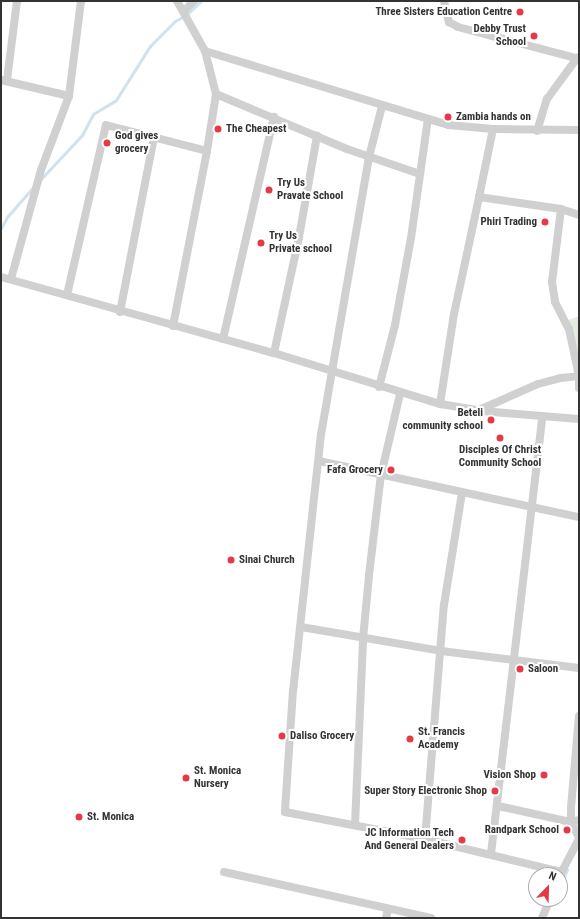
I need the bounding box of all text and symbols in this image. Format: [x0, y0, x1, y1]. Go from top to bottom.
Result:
place label: Three Sisters Education Centre [375, 5, 512, 19]
marker: Three Sisters Education Centre [515, 7, 525, 17]
place label: Debby Trust School [473, 23, 526, 49]
marker: Debby Trust School [529, 31, 539, 41]
place label: Zambia hands on [456, 110, 531, 124]
marker: Zambia hands on [443, 112, 453, 122]
place label: The Cheapest [226, 122, 286, 136]
marker: The Cheapest [213, 124, 223, 134]
place label: God gives grocery [115, 130, 158, 156]
marker: God gives grocery [102, 138, 112, 148]
place label: Try Us Pravate School [277, 177, 343, 203]
marker: Try Us Pravate School [264, 185, 274, 195]
place label: Phiri Trading [480, 215, 537, 229]
marker: Phiri Trading [540, 217, 550, 227]
place label: Try Us Private school [269, 230, 332, 256]
marker: Try Us Private school [256, 238, 266, 248]
place label: Beteli community school [403, 407, 483, 433]
marker: Beteli community school [486, 415, 496, 425]
marker: Disciples Of Christ Community School [495, 433, 505, 443]
place label: Disciples Of Christ Community School [459, 444, 541, 470]
place label: Fafa Grocery [327, 463, 383, 477]
marker: Fafa Grocery [386, 465, 396, 475]
place label: Sinai Church [239, 553, 295, 567]
marker: Sinai Church [226, 555, 236, 565]
place label: Saloon [528, 662, 558, 676]
marker: Saloon [515, 664, 525, 674]
place label: St. Francis Academy [418, 726, 465, 752]
place label: Daliso Grocery [290, 729, 354, 743]
marker: Daliso Grocery [277, 731, 287, 741]
marker: St. Francis Academy [405, 734, 415, 744]
place label: St. Monica Nursery [194, 765, 241, 791]
place label: Vision Shop [483, 768, 536, 782]
marker: Vision Shop [539, 770, 549, 780]
marker: St. Monica Nursery [181, 773, 191, 783]
place label: Super Story Electronic Shop [364, 784, 487, 798]
marker: Super Story Electronic Shop [490, 786, 500, 796]
place label: St. Monica [87, 810, 134, 824]
marker: St. Monica [74, 812, 84, 822]
place label: Randpark School [485, 823, 559, 837]
marker: Randpark School [562, 825, 572, 835]
place label: JC Information Tech And General Dealers [365, 827, 454, 853]
marker: JC Information Tech And General Dealers [457, 835, 467, 845]
north arrow [528, 867, 568, 907]
text: N [547, 869, 558, 884]

